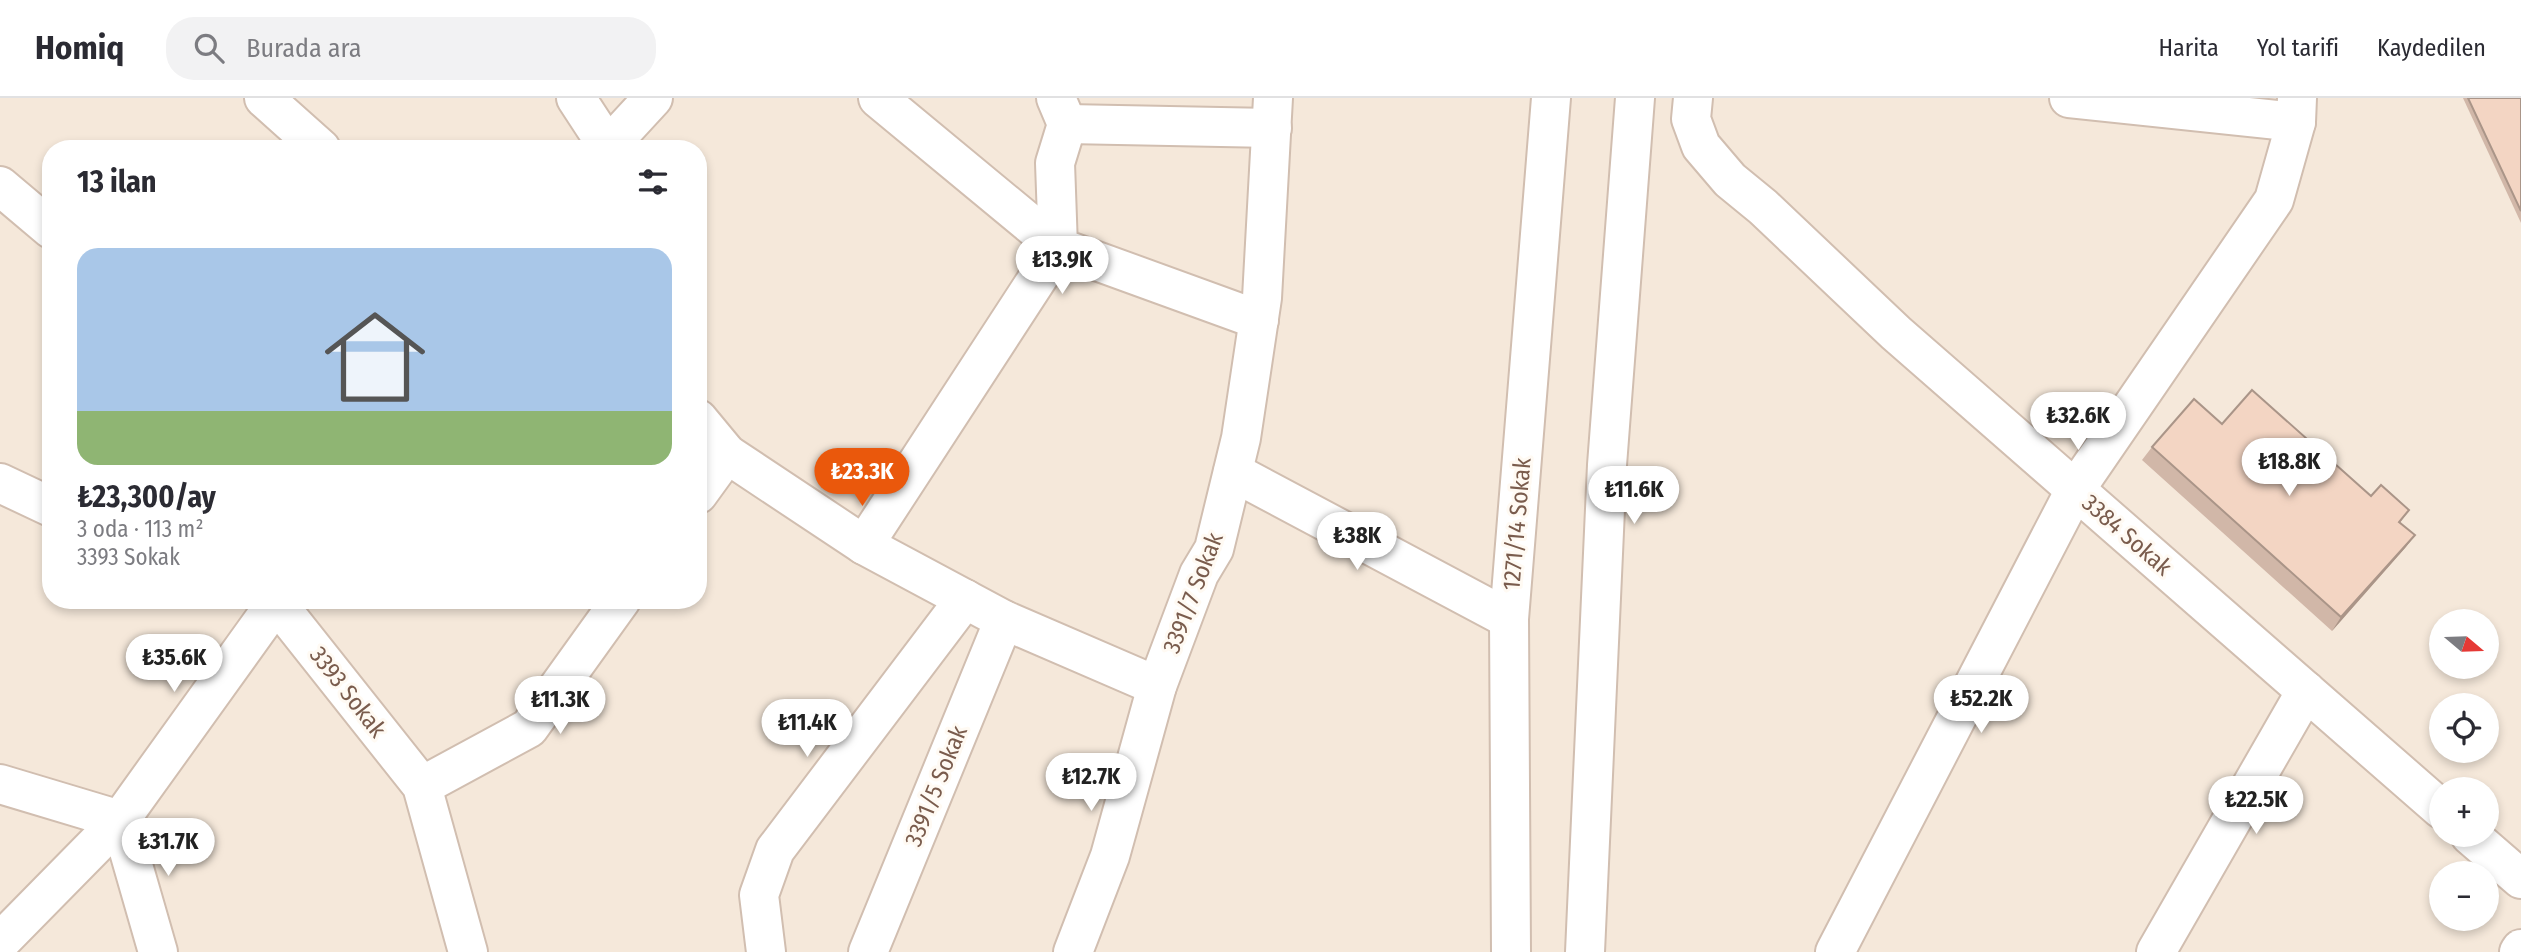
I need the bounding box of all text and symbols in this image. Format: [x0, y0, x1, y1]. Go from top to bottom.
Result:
search box [166, 17, 656, 80]
text: Homiq [35, 28, 124, 68]
icon: search [190, 29, 228, 67]
text: Burada ara [246, 33, 362, 64]
text: Harita [2159, 34, 2219, 62]
text: Yol tarifi [2257, 34, 2339, 62]
text: Kaydedilen [2377, 34, 2486, 62]
icon: filters [634, 163, 672, 201]
text: 13 ilan [77, 164, 157, 200]
pin: ₺13.9K [1005, 236, 1119, 296]
text: ₺13.9K [1032, 245, 1092, 273]
icon: home [312, 294, 438, 420]
pin: ₺32.6K [2021, 392, 2135, 452]
text: ₺32.6K [2046, 401, 2110, 429]
pin: ₺18.8K [2232, 438, 2346, 498]
text: ₺18.8K [2258, 447, 2320, 475]
pin: ₺23.3K [805, 448, 919, 508]
street label: 1271/14 Sokak [1497, 456, 1537, 592]
text: ₺23.3K [830, 457, 894, 485]
pin: ₺11.6K [1577, 466, 1691, 526]
text: ₺11.6K [1604, 475, 1664, 503]
text: ₺23,300/ay [77, 479, 216, 515]
street label: 3384 Sokak [2077, 489, 2178, 582]
pin: ₺38K [1316, 512, 1398, 572]
text: 3 oda · 113 m² [77, 515, 203, 543]
text: ₺38K [1333, 521, 1381, 549]
street label: 3391/7 Sokak [1157, 528, 1229, 657]
text: 3393 Sokak [77, 543, 180, 571]
north arrow [2429, 609, 2499, 679]
map controls [2429, 609, 2499, 931]
pin: ₺35.6K [117, 634, 231, 694]
street label: 3393 Sokak [304, 641, 393, 744]
text: ₺35.6K [142, 643, 206, 671]
pin: ₺11.3K [503, 676, 617, 736]
pin: ₺52.2K [1924, 676, 2038, 735]
text: ₺52.2K [1950, 684, 2012, 712]
text: ₺11.3K [531, 685, 589, 713]
button: locate [2429, 693, 2499, 763]
pin: ₺11.4K [750, 700, 864, 759]
text: ₺11.4K [778, 708, 837, 736]
street label: 3391/5 Sokak [899, 721, 973, 850]
pin: ₺12.7K [1034, 754, 1148, 813]
text: ₺12.7K [1062, 762, 1120, 790]
pin: ₺22.5K [2199, 776, 2313, 836]
button: + [2429, 777, 2499, 847]
text: ₺22.5K [2224, 785, 2288, 813]
pin: ₺31.7K [111, 818, 225, 878]
text: ₺31.7K [138, 827, 198, 855]
button: − [2429, 861, 2499, 931]

